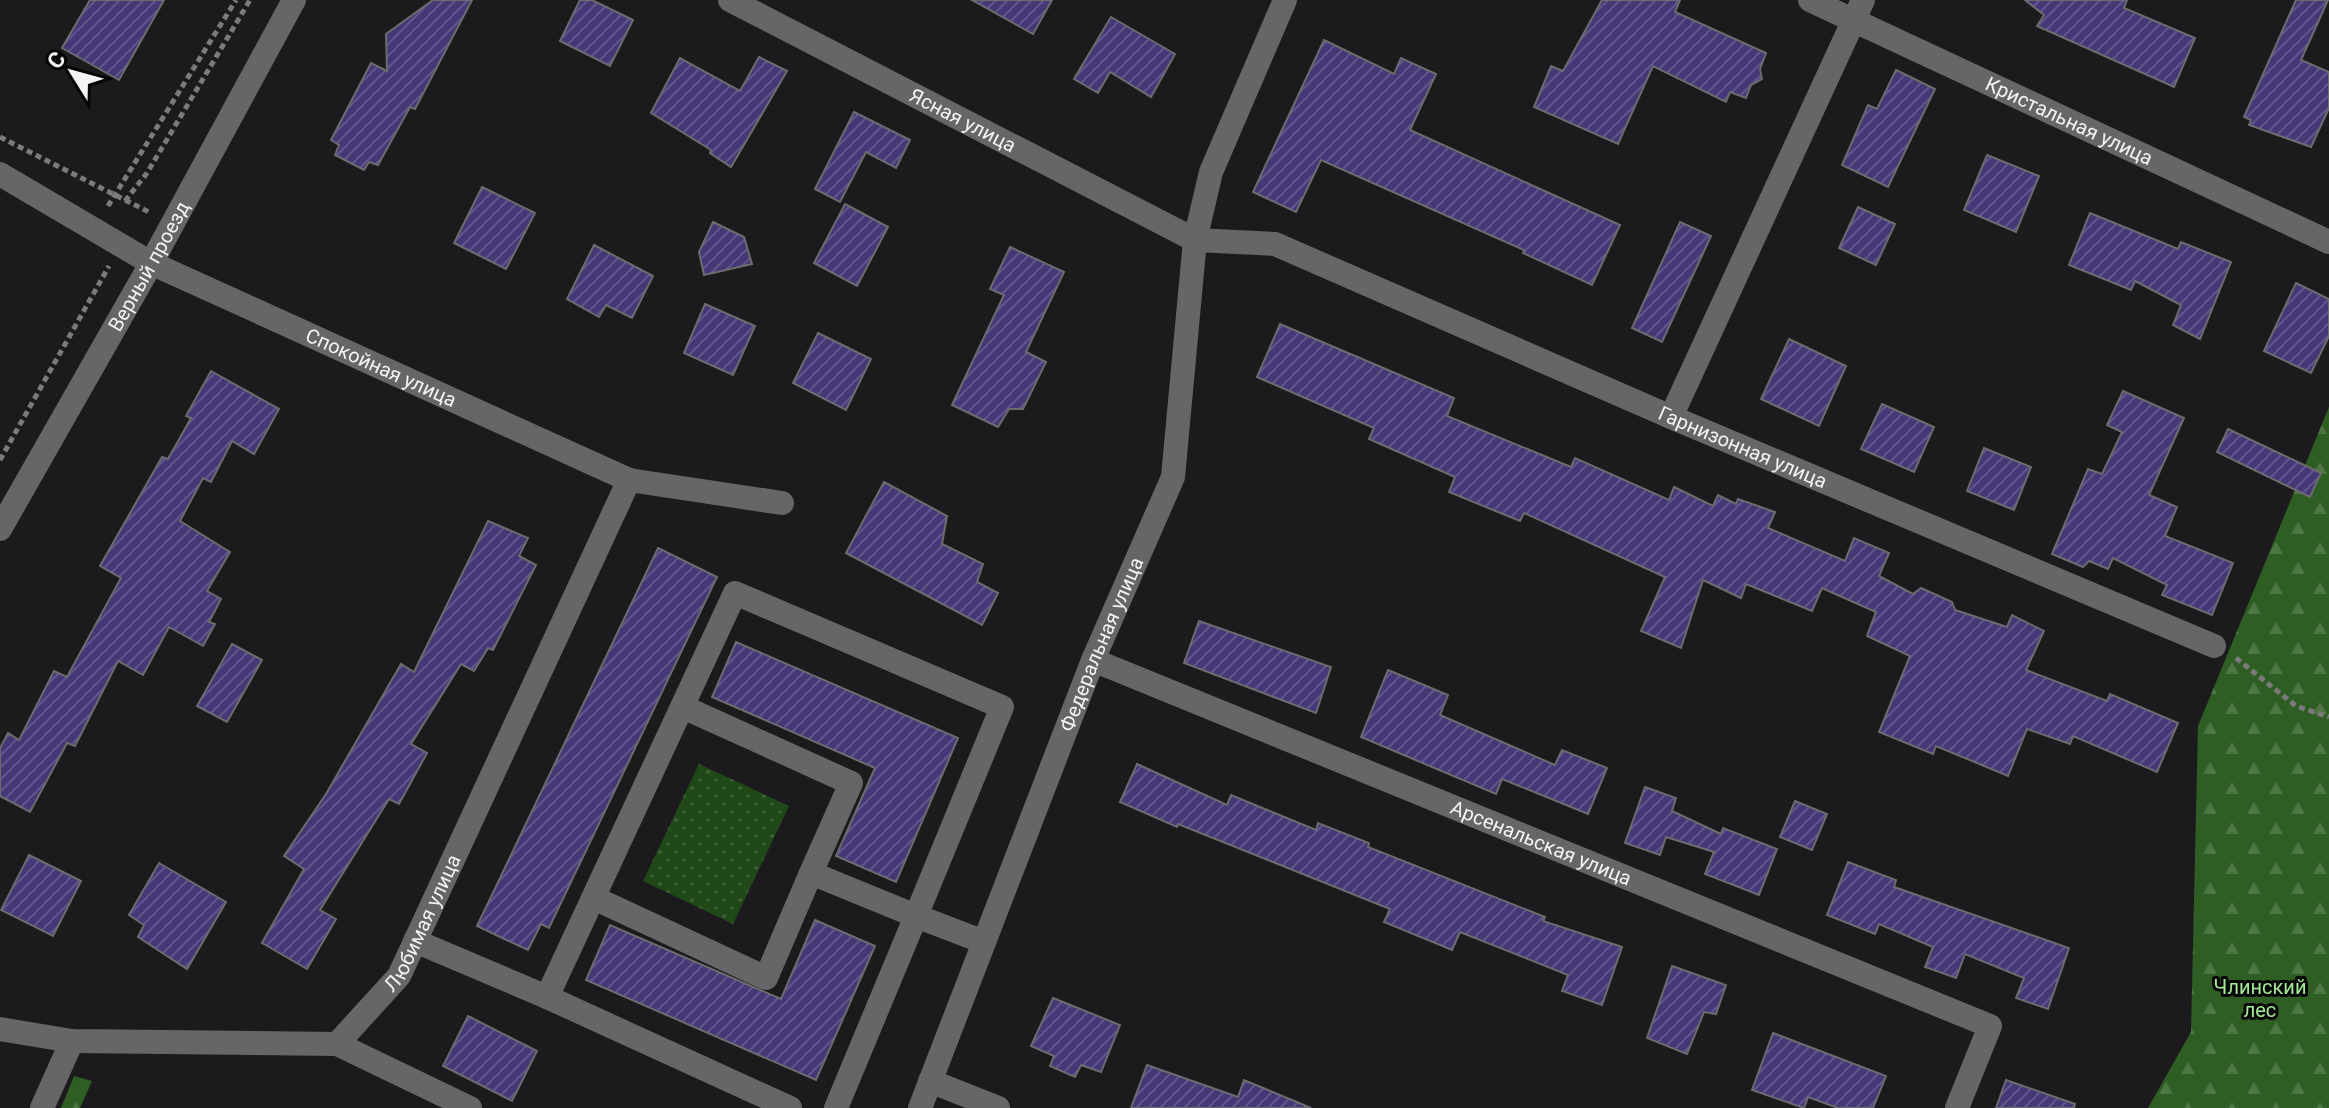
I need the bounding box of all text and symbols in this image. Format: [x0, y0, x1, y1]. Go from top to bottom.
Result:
north arrow [32, 32, 112, 112]
text: С [42, 47, 71, 74]
street label: Кристальная улица [1982, 72, 2157, 170]
street label: Ясная улица [906, 83, 1020, 158]
street label: Верный проезд [103, 197, 194, 335]
street label: Спокойная улица [302, 323, 460, 412]
street label: Гарнизонная улица [1655, 401, 1831, 493]
street label: Федеральная улица [1055, 553, 1148, 735]
street label: Арсенальская улица [1447, 795, 1635, 890]
street label: Любимая улица [379, 851, 466, 997]
park label: Члинский лес [2214, 975, 2306, 1022]

